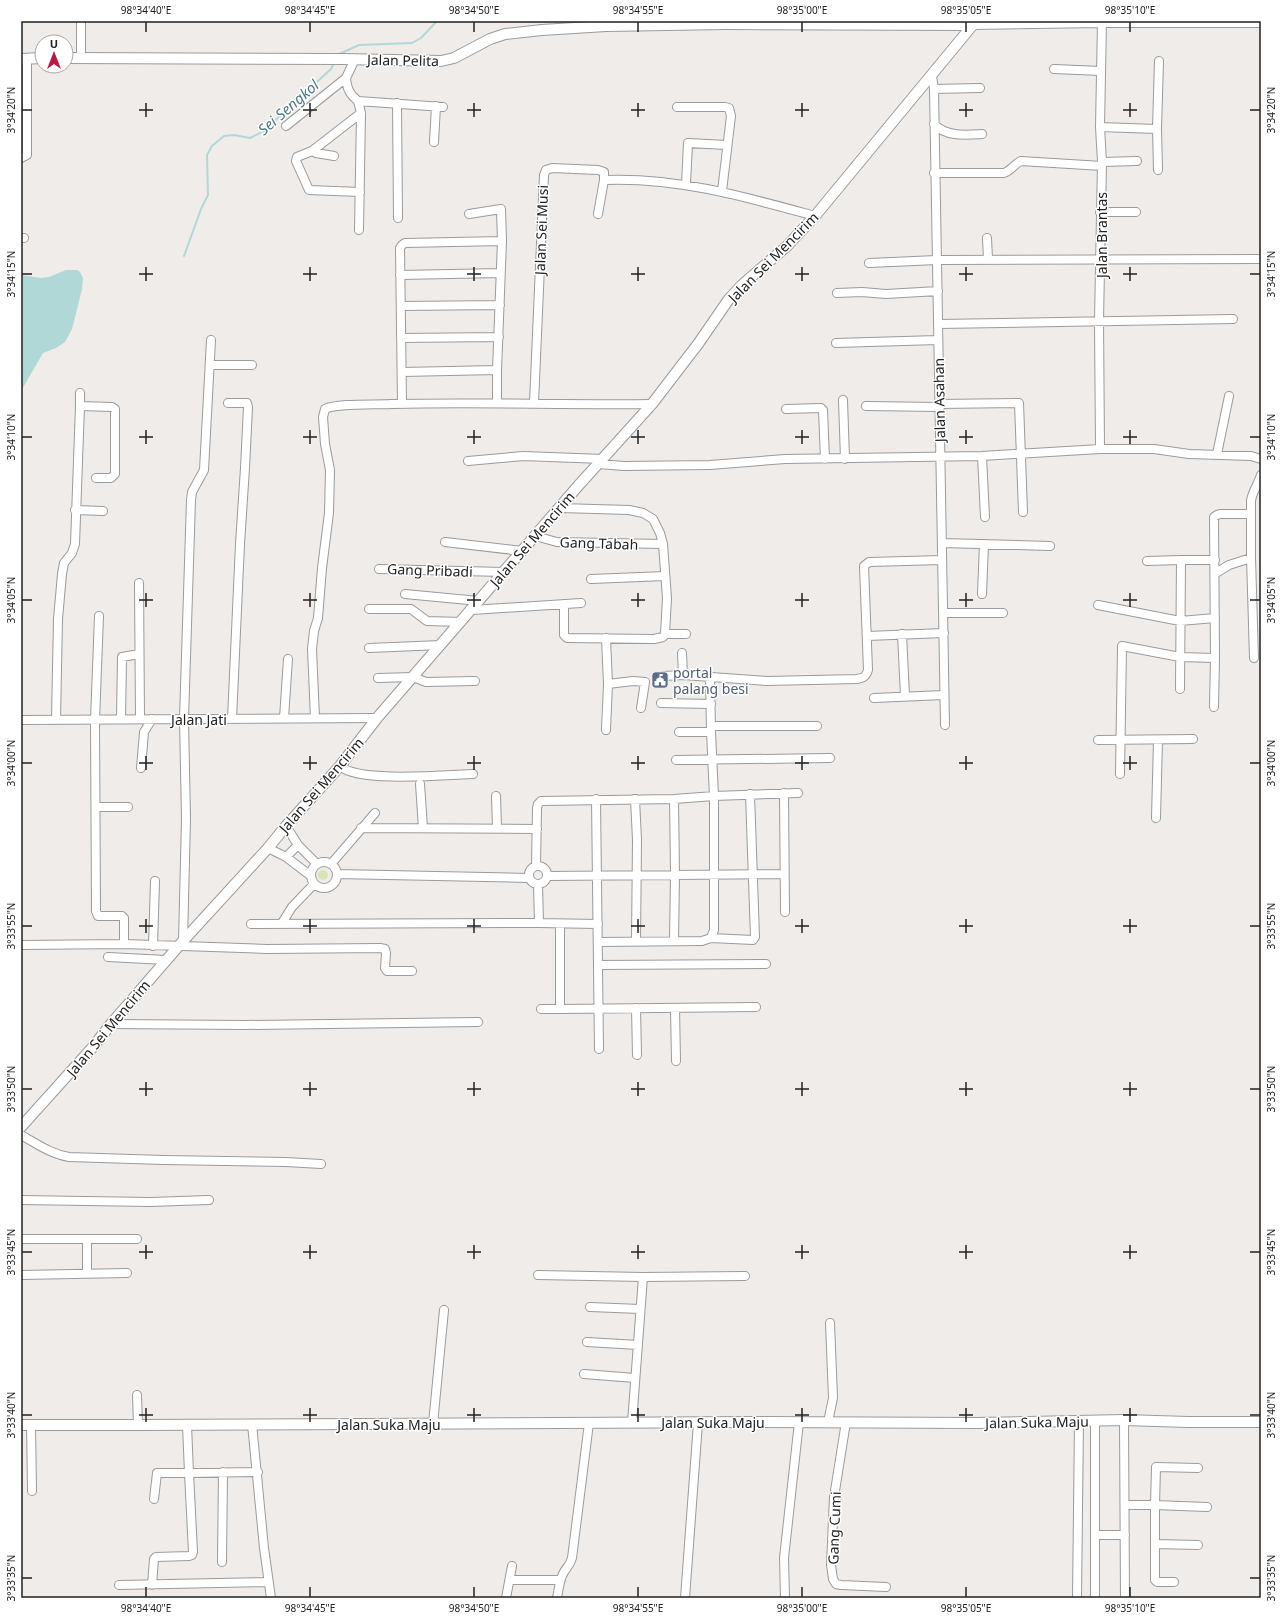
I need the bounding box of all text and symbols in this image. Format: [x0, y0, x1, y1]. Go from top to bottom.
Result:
text: 98°34'40"E [121, 3, 171, 17]
text: 98°34'45"E [285, 3, 335, 17]
text: 98°34'50"E [449, 3, 499, 17]
text: 98°34'55"E [613, 3, 663, 17]
text: 98°35'00"E [777, 3, 827, 17]
text: 98°35'05"E [941, 3, 991, 17]
text: 98°35'10"E [1105, 3, 1155, 17]
north arrow [34, 34, 74, 74]
text: U [50, 36, 58, 51]
street label: Jalan Pelita [365, 50, 439, 70]
water label: Sei Sengkol [253, 74, 324, 139]
text: 3°34'20"N [4, 87, 18, 133]
text: 3°34'20"N [1264, 87, 1278, 133]
street label: Jalan Sei Musi [530, 185, 552, 277]
street label: Jalan Brantas [1092, 192, 1111, 280]
street label: Jalan Sei Mencirim [722, 208, 822, 308]
text: 3°34'15"N [4, 251, 18, 297]
text: 3°34'15"N [1264, 251, 1278, 297]
street label: Jalan Asahan [929, 358, 949, 444]
text: 3°34'10"N [4, 414, 18, 460]
text: 3°34'10"N [1264, 414, 1278, 460]
street label: Jalan Sei Mencirim [484, 487, 579, 592]
street label: Gang Tabah [559, 532, 639, 554]
street label: Gang Pribadi [387, 559, 473, 581]
text: 3°34'05"N [4, 577, 18, 623]
text: 3°34'05"N [1264, 577, 1278, 623]
place label: portal palang besi [673, 663, 749, 698]
public building icon: portal palang besi [650, 670, 670, 690]
street label: Jalan Jati [169, 710, 227, 729]
street label: Jalan Sei Mencirim [273, 733, 368, 838]
text: 3°34'00"N [4, 740, 18, 786]
text: 3°34'00"N [1264, 740, 1278, 786]
text: 3°33'55"N [4, 903, 18, 949]
text: 3°33'55"N [1264, 903, 1278, 949]
street label: Jalan Sei Mencirim [61, 976, 154, 1082]
text: 3°33'50"N [4, 1066, 18, 1112]
text: 3°33'50"N [1264, 1066, 1278, 1112]
text: 3°33'45"N [4, 1229, 18, 1275]
text: 3°33'45"N [1264, 1229, 1278, 1275]
text: 3°33'40"N [4, 1392, 18, 1438]
text: 3°33'40"N [1264, 1392, 1278, 1438]
street label: Jalan Suka Maju [983, 1412, 1089, 1432]
street label: Jalan Suka Maju [659, 1413, 765, 1432]
street label: Jalan Suka Maju [335, 1415, 441, 1434]
street label: Gang Cumi [823, 1491, 845, 1565]
text: 3°33'35"N [4, 1555, 18, 1601]
text: 3°33'35"N [1264, 1555, 1278, 1601]
text: 98°34'40"E [121, 1601, 171, 1615]
text: 98°34'45"E [285, 1601, 335, 1615]
text: 98°34'50"E [449, 1601, 499, 1615]
text: 98°34'55"E [613, 1601, 663, 1615]
text: 98°35'00"E [777, 1601, 827, 1615]
text: 98°35'05"E [941, 1601, 991, 1615]
text: 98°35'10"E [1105, 1601, 1155, 1615]

